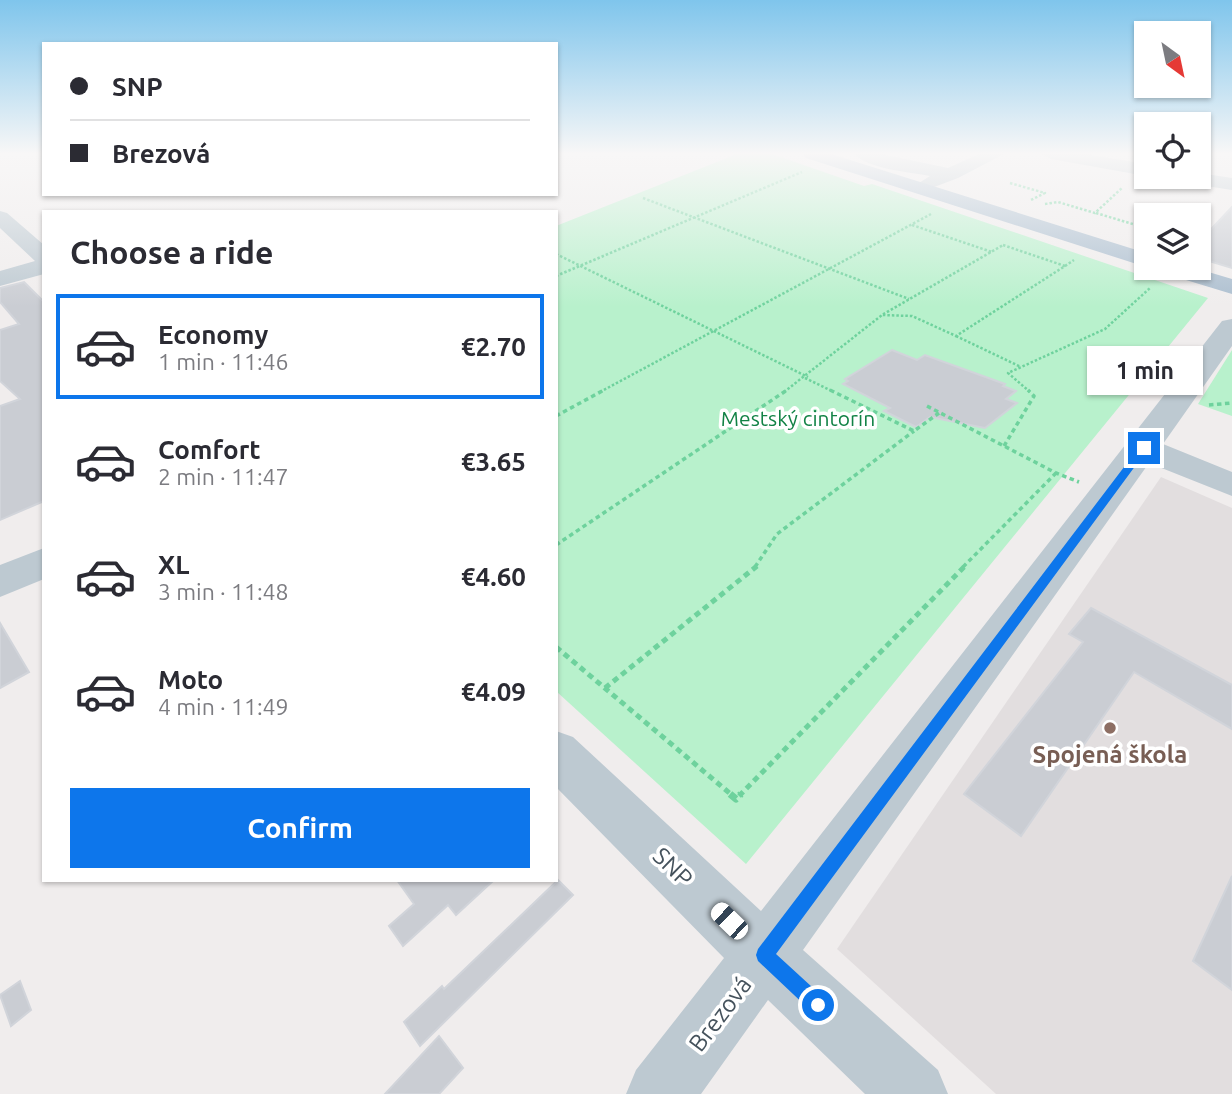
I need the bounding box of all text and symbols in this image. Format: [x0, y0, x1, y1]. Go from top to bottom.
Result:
north arrow [1134, 21, 1211, 98]
map controls [1134, 21, 1211, 280]
text: SNP [112, 72, 163, 101]
button: locate [1134, 112, 1211, 189]
text: Brezová [112, 139, 210, 168]
button: layers [1134, 203, 1211, 280]
text: Choose a ride [70, 234, 273, 270]
icon: car [74, 315, 137, 378]
text: Economy [158, 320, 268, 349]
text: €2.70 [461, 332, 526, 361]
callout: 1 min [1086, 346, 1202, 396]
text: 1 min · 11:46 [158, 349, 289, 374]
text: 1 min [1116, 358, 1174, 383]
park label: Mestský cintorín [721, 406, 875, 430]
icon: car [74, 430, 137, 493]
route end [1128, 432, 1160, 464]
text: Comfort [158, 435, 261, 464]
text: €3.65 [461, 447, 526, 476]
text: 2 min · 11:47 [158, 464, 289, 489]
icon: car [74, 545, 137, 608]
text: XL [158, 550, 189, 579]
text: €4.60 [461, 562, 526, 591]
text: 3 min · 11:48 [158, 579, 289, 604]
icon: car [74, 660, 137, 723]
text: Moto [158, 665, 223, 694]
text: €4.09 [461, 677, 526, 706]
text: 4 min · 11:49 [158, 694, 289, 719]
marker: Spojená škola [1102, 720, 1118, 736]
place label: Spojená škola [1033, 741, 1187, 768]
button: Confirm [70, 788, 530, 868]
street label: SNP [648, 842, 698, 892]
car [707, 899, 752, 943]
street label: Brezová [683, 971, 757, 1057]
route start [802, 989, 834, 1021]

